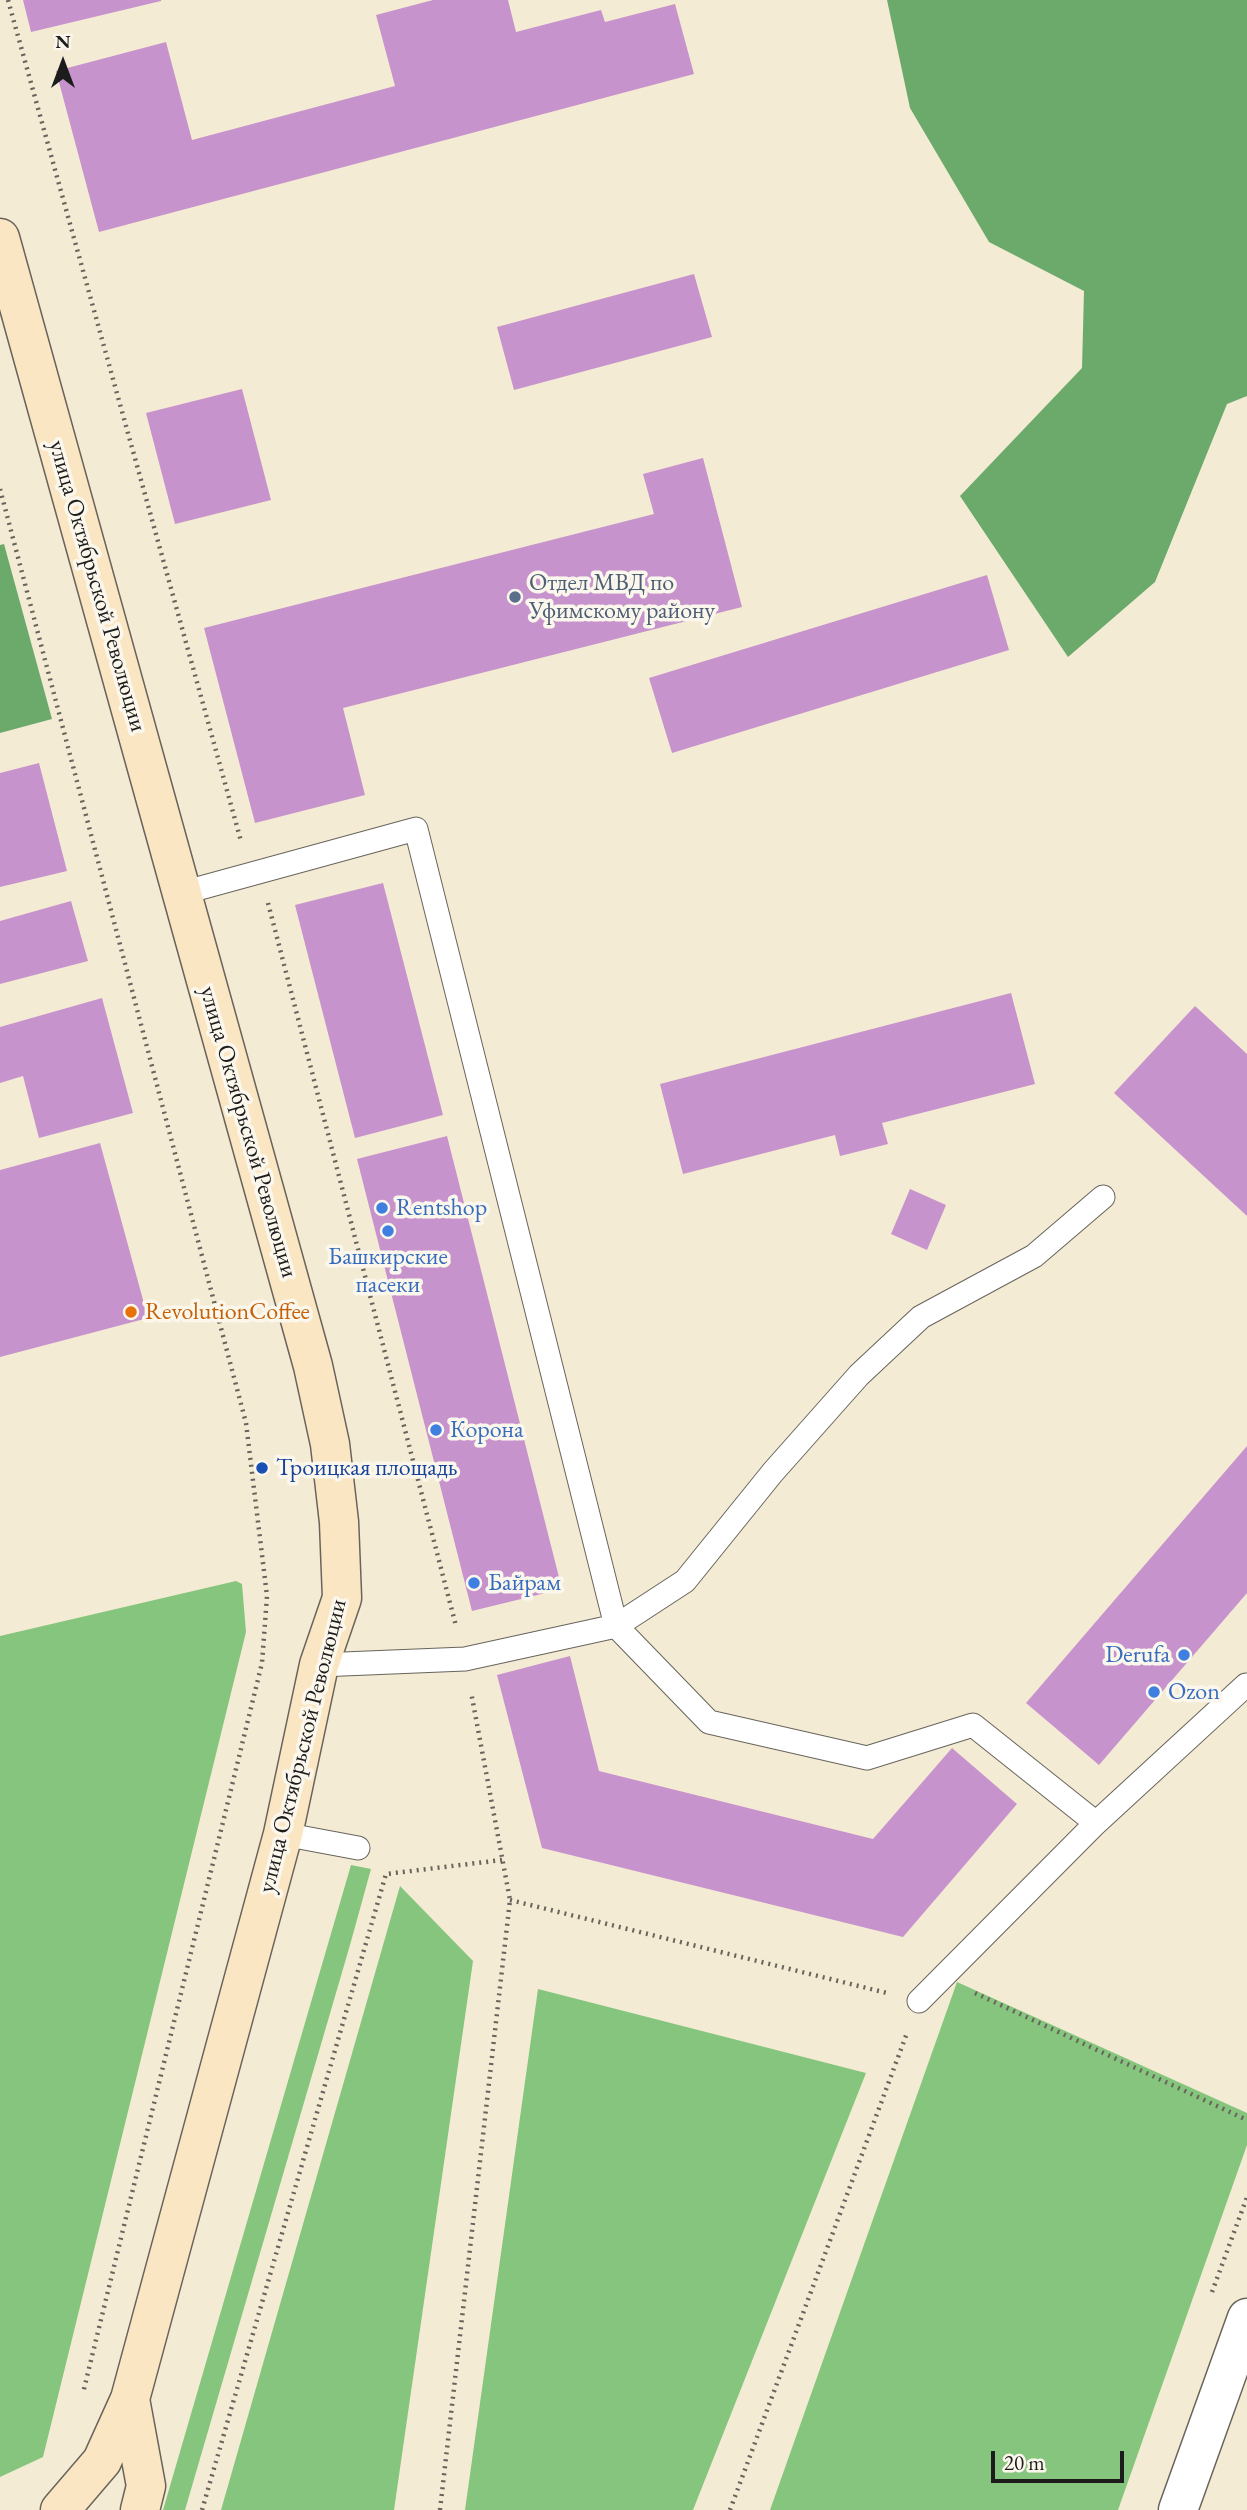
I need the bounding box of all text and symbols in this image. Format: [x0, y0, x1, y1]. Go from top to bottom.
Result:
north arrow [28, 28, 98, 98]
text: N [55, 29, 71, 54]
street label: улица Октябрьской Революции [42, 437, 152, 735]
place label: Отдел МВД по Уфимскому району [529, 569, 715, 625]
marker: Отдел МВД по Уфимскому району [507, 589, 523, 605]
street label: улица Октябрьской Революции [193, 983, 303, 1281]
place label: Rentshop [396, 1194, 487, 1222]
marker: Rentshop [374, 1200, 390, 1216]
marker: Башкирские пасеки [380, 1223, 396, 1239]
place label: Башкирские пасеки [328, 1243, 448, 1299]
place label: RevolutionCoffee [145, 1298, 310, 1326]
marker: RevolutionCoffee [123, 1304, 139, 1320]
place label: Корона [450, 1416, 524, 1444]
marker: Корона [428, 1422, 444, 1438]
place label: Троицкая площадь [276, 1454, 458, 1482]
marker: Троицкая площадь [254, 1460, 270, 1476]
place label: Байрам [488, 1569, 561, 1597]
marker: Байрам [466, 1575, 482, 1591]
street label: улица Октябрьской Революции [253, 1596, 353, 1896]
place label: Derufa [1105, 1641, 1170, 1669]
marker: Derufa [1176, 1647, 1192, 1663]
place label: Ozon [1168, 1678, 1220, 1706]
marker: Ozon [1146, 1684, 1162, 1700]
scale bar [995, 2436, 1128, 2480]
text: 20 m [1004, 2449, 1045, 2476]

